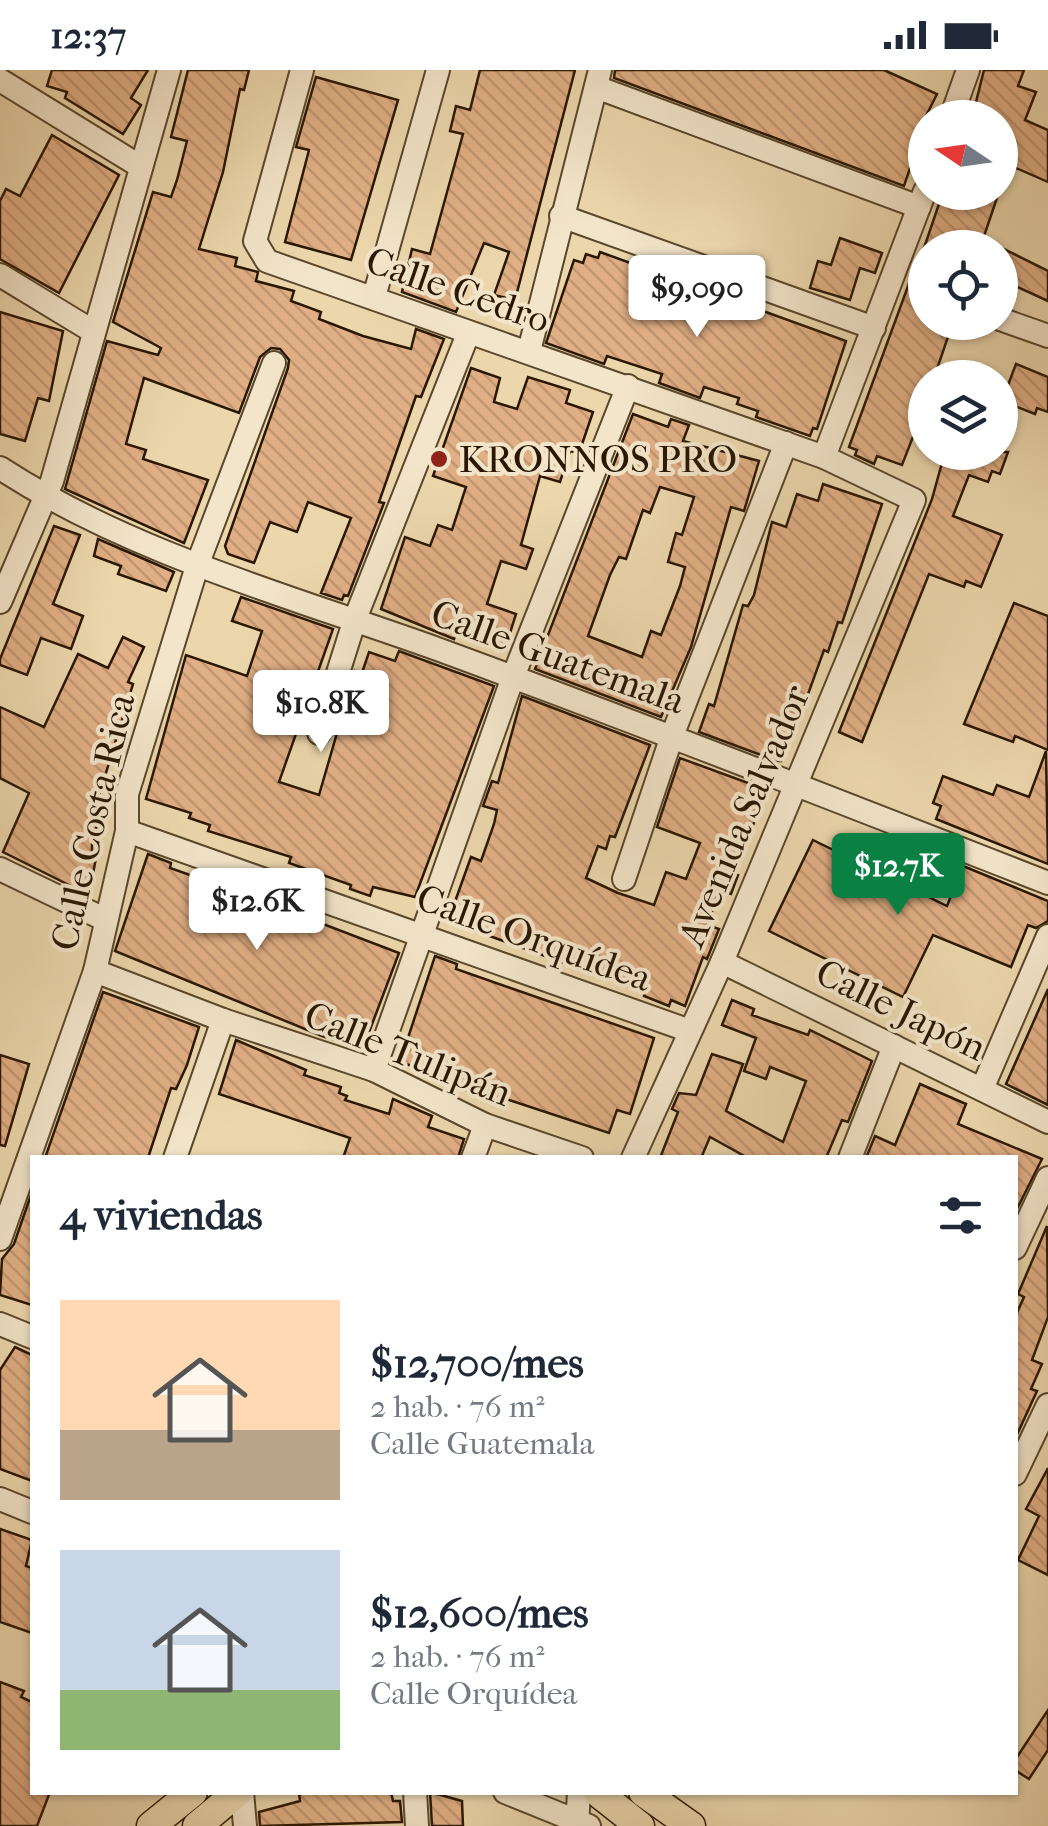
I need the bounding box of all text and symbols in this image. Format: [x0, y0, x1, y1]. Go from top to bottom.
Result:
text: 12:37 [50, 13, 126, 58]
north arrow [908, 100, 1018, 210]
map controls [908, 100, 1018, 470]
button: locate [908, 230, 1018, 340]
street label: Calle Cedro [360, 238, 556, 342]
pin: $9,090 [616, 255, 778, 340]
text: $9,090 [650, 269, 744, 306]
button: layers [908, 360, 1018, 470]
place label: KRONNOS PRO [459, 437, 737, 482]
marker: KRONNOS PRO [428, 448, 450, 470]
street label: Calle Guatemala [425, 590, 691, 724]
pin: $10.8K [240, 670, 402, 755]
street label: Avenida Salvador [668, 678, 820, 955]
text: $10.8K [275, 684, 367, 721]
street label: Calle Costa Rica [42, 689, 144, 955]
pin: $12.7K [817, 833, 979, 918]
text: $12.7K [854, 847, 942, 884]
pin: $12.6K [176, 868, 338, 953]
street label: Calle Orquídea [411, 875, 658, 1001]
text: $12.6K [211, 882, 303, 919]
street label: Calle Japón [809, 950, 993, 1070]
street label: Calle Tulipán [298, 992, 518, 1116]
icon: filters [933, 1188, 988, 1243]
text: 4 viviendas [60, 1191, 263, 1240]
text: $12,700/mes [370, 1339, 584, 1388]
icon: home [140, 1340, 260, 1460]
text: 2 hab. · 76 m² [370, 1388, 544, 1425]
text: Calle Guatemala [370, 1425, 594, 1462]
text: $12,600/mes [370, 1589, 588, 1638]
icon: home [140, 1590, 260, 1710]
text: 2 hab. · 76 m² [370, 1638, 544, 1675]
text: Calle Orquídea [370, 1675, 577, 1712]

